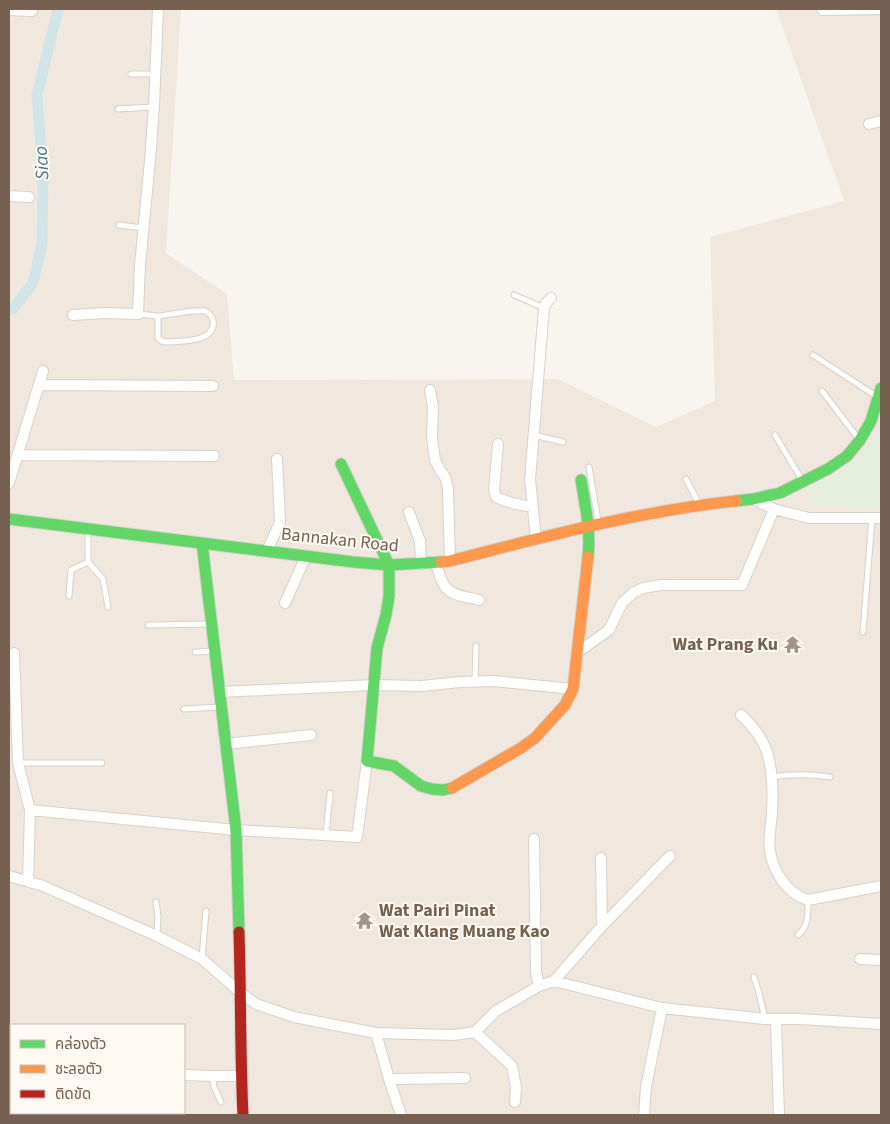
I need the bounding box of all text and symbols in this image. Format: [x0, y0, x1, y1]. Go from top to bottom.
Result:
water label: Siao [28, 145, 56, 181]
street label: Bannakan Road [280, 521, 400, 559]
place label: Wat Prang Ku [672, 632, 778, 657]
temple icon: Wat Prang Ku [782, 634, 802, 654]
place label: Wat Pairi Pinat Wat Klang Muang Kao [379, 898, 550, 944]
temple icon: Wat Pairi Pinat Wat Klang Muang Kao [355, 910, 375, 930]
legend [10, 1024, 185, 1114]
text: คล่องตัว [55, 1034, 106, 1055]
text: ชะลอตัว [55, 1059, 102, 1080]
text: ติดขัด [55, 1084, 91, 1105]

